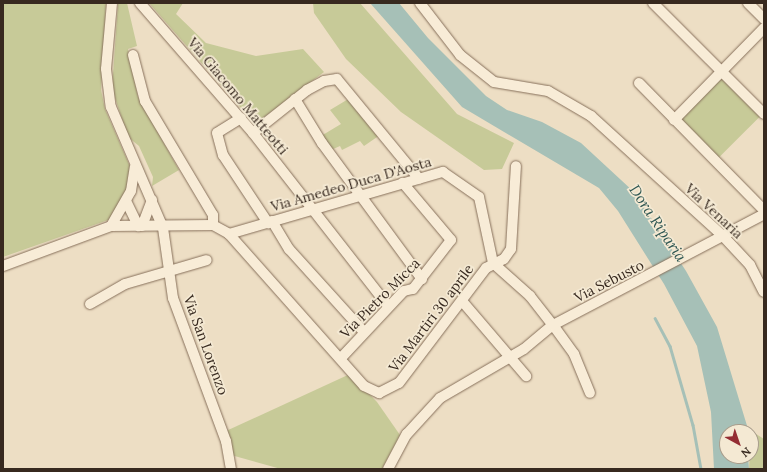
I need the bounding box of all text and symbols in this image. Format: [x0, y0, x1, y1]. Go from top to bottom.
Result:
street label: Via Giacomo Matteotti [184, 34, 292, 158]
street label: Via Amedeo Duca D'Aosta [269, 153, 433, 215]
street label: Via Venaria [682, 180, 746, 242]
water label: Dora Riparia [626, 181, 690, 265]
street label: Via Pietro Micca [337, 255, 423, 341]
street label: Via Sebusto [571, 256, 647, 306]
street label: Via Martiri 30 aprile [385, 261, 477, 375]
street label: Via San Lorenzo [180, 293, 232, 397]
north arrow [719, 424, 759, 464]
text: N [738, 444, 754, 461]

